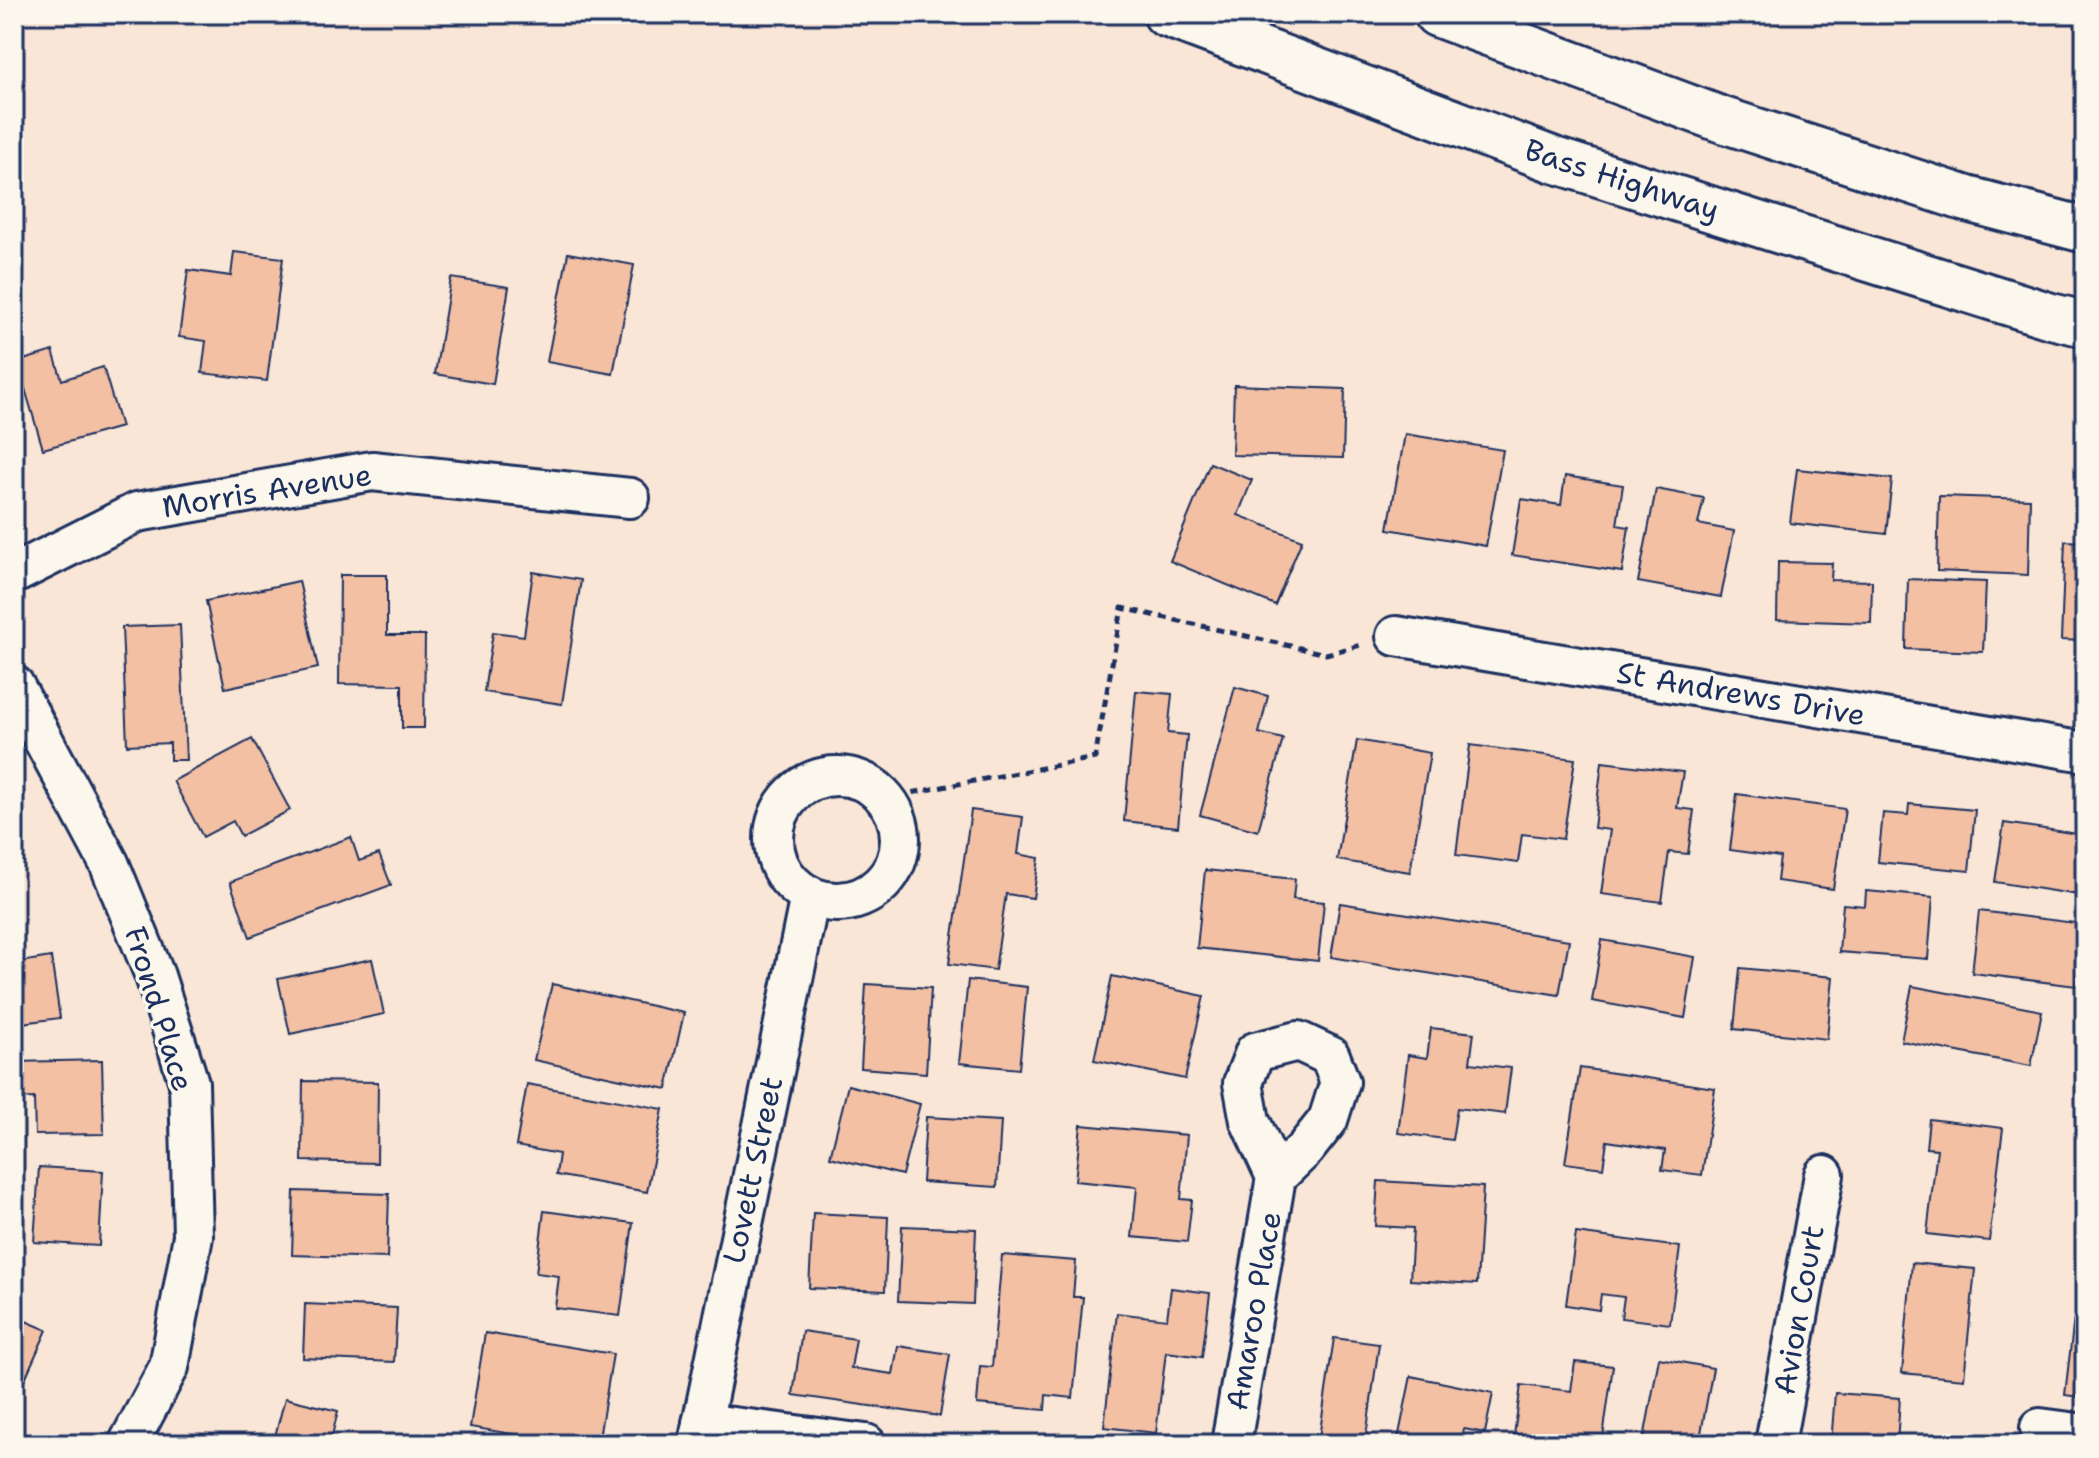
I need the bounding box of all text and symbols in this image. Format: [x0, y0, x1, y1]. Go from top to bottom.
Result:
street label: Bass Highway [1520, 129, 1725, 230]
street label: Morris Avenue [159, 454, 375, 527]
street label: St Andrews Drive [1614, 651, 1869, 736]
street label: Frond Place [115, 921, 204, 1096]
street label: Lovett Street [713, 1073, 792, 1267]
street label: Amaroo Place [1216, 1208, 1291, 1414]
street label: Avion Court [1763, 1222, 1834, 1398]

